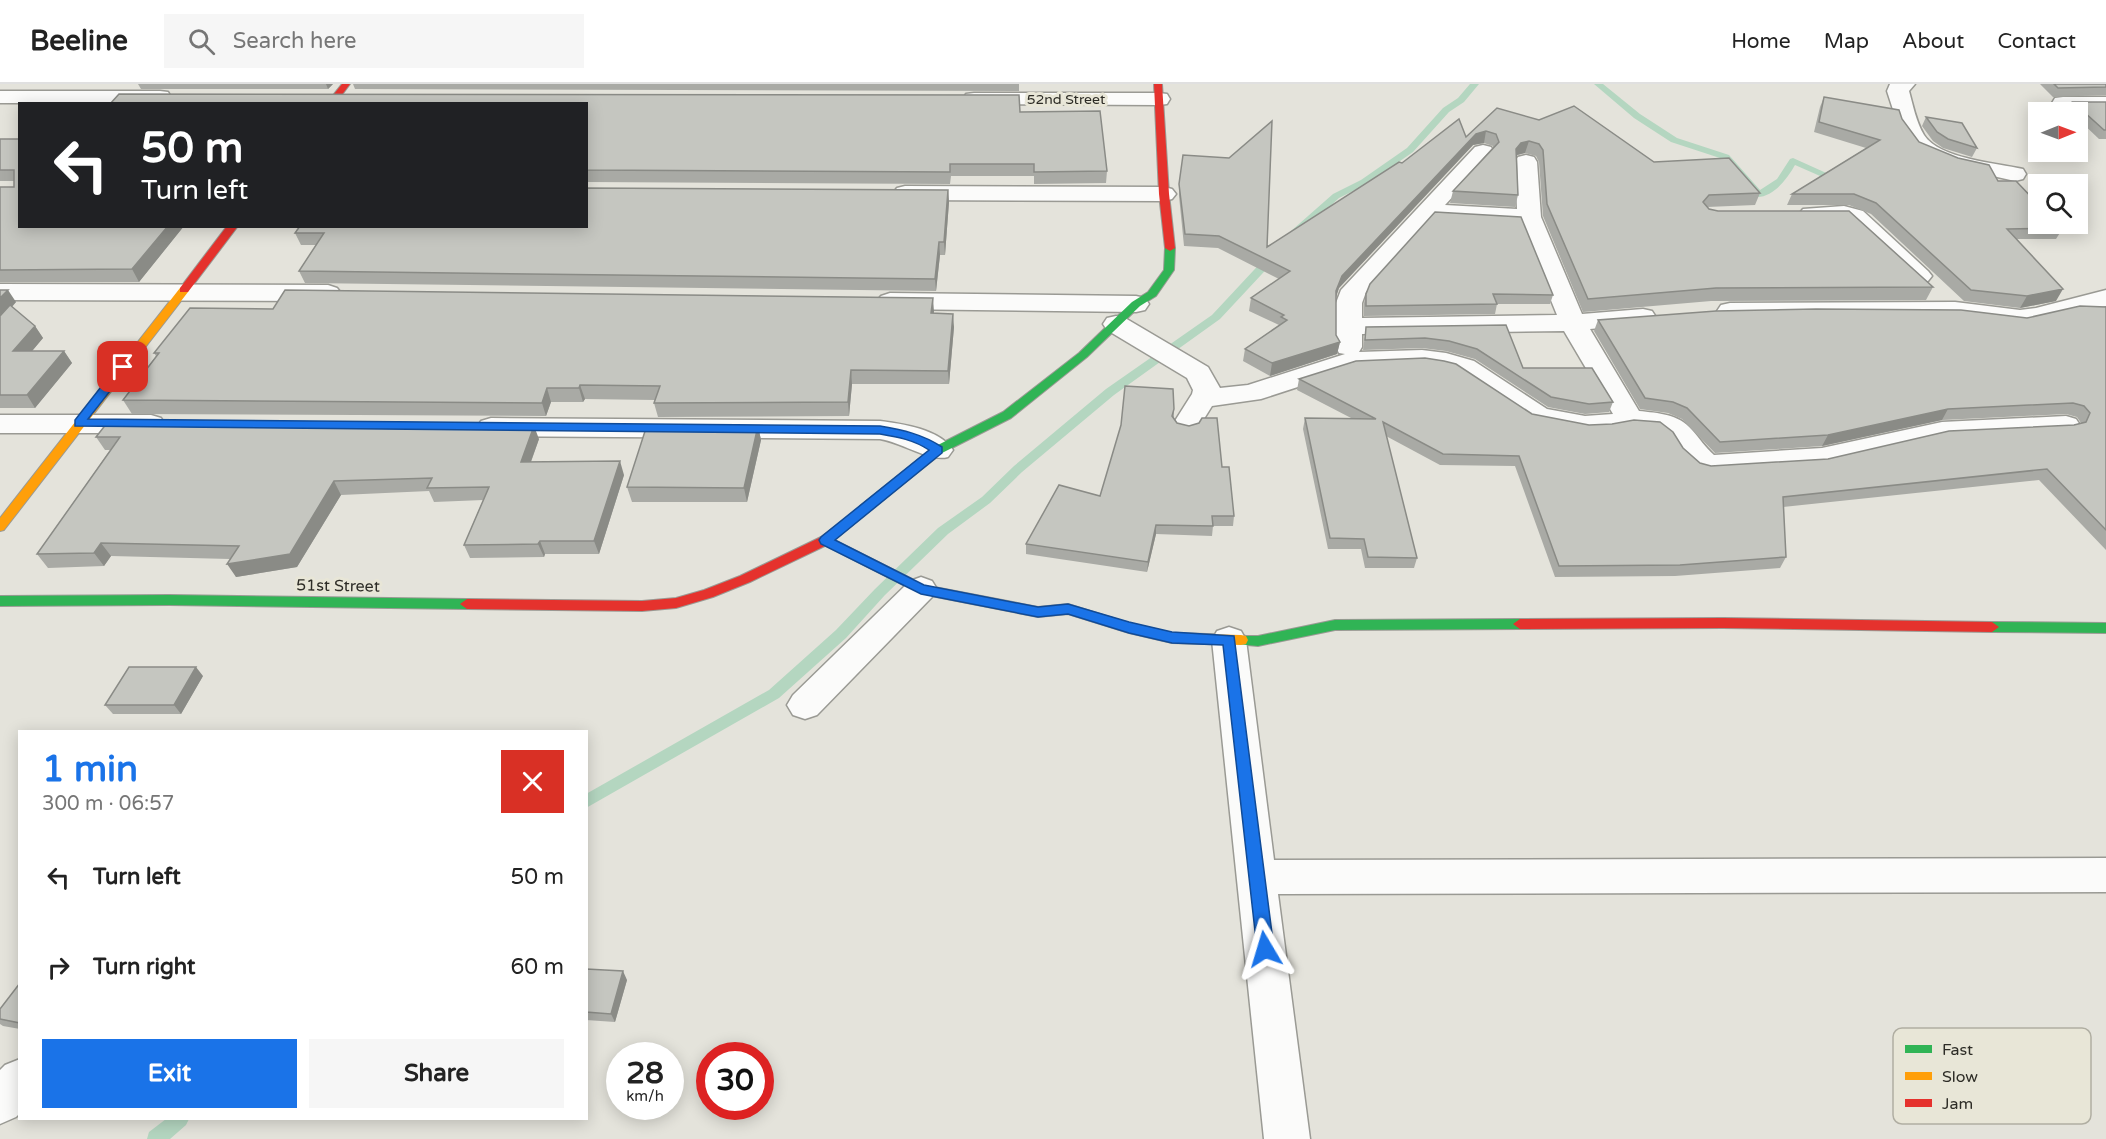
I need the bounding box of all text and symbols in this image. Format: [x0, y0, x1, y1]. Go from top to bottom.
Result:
search box [164, 14, 584, 68]
text: Beeline [30, 24, 128, 58]
icon: search [185, 25, 218, 58]
text: Search here [233, 28, 357, 54]
text: Home [1731, 29, 1791, 54]
text: Map [1824, 29, 1869, 54]
text: About [1902, 29, 1964, 54]
text: Contact [1997, 29, 2076, 54]
street label: 52nd Street [1027, 91, 1106, 108]
north arrow [2028, 102, 2088, 162]
map controls [2028, 102, 2088, 234]
text: 50 m [141, 123, 243, 174]
icon: left [42, 126, 120, 204]
text: Turn left [141, 174, 248, 207]
button: search [2028, 174, 2088, 234]
pin [97, 341, 148, 392]
icon: arrive [106, 350, 139, 383]
street label: 51st Street [296, 575, 380, 597]
text: 1 min [42, 748, 138, 791]
button: close [501, 750, 564, 813]
text: 300 m · 06:57 [42, 792, 174, 816]
icon: left [42, 861, 75, 894]
text: Turn left [93, 864, 181, 890]
text: 50 m [510, 864, 564, 890]
position arrow [1233, 917, 1297, 981]
icon: right [42, 951, 75, 984]
text: Turn right [93, 954, 195, 980]
text: 60 m [510, 954, 564, 980]
legend [1893, 1028, 2091, 1124]
button: Exit [42, 1039, 297, 1108]
button: Share [309, 1039, 564, 1108]
text: Fast [1942, 1040, 1973, 1060]
speed limit sign: 30 [696, 1042, 774, 1120]
text: 28 [626, 1055, 664, 1092]
text: Slow [1942, 1067, 1978, 1087]
text: km/h [626, 1087, 664, 1105]
text: Jam [1942, 1094, 1973, 1114]

